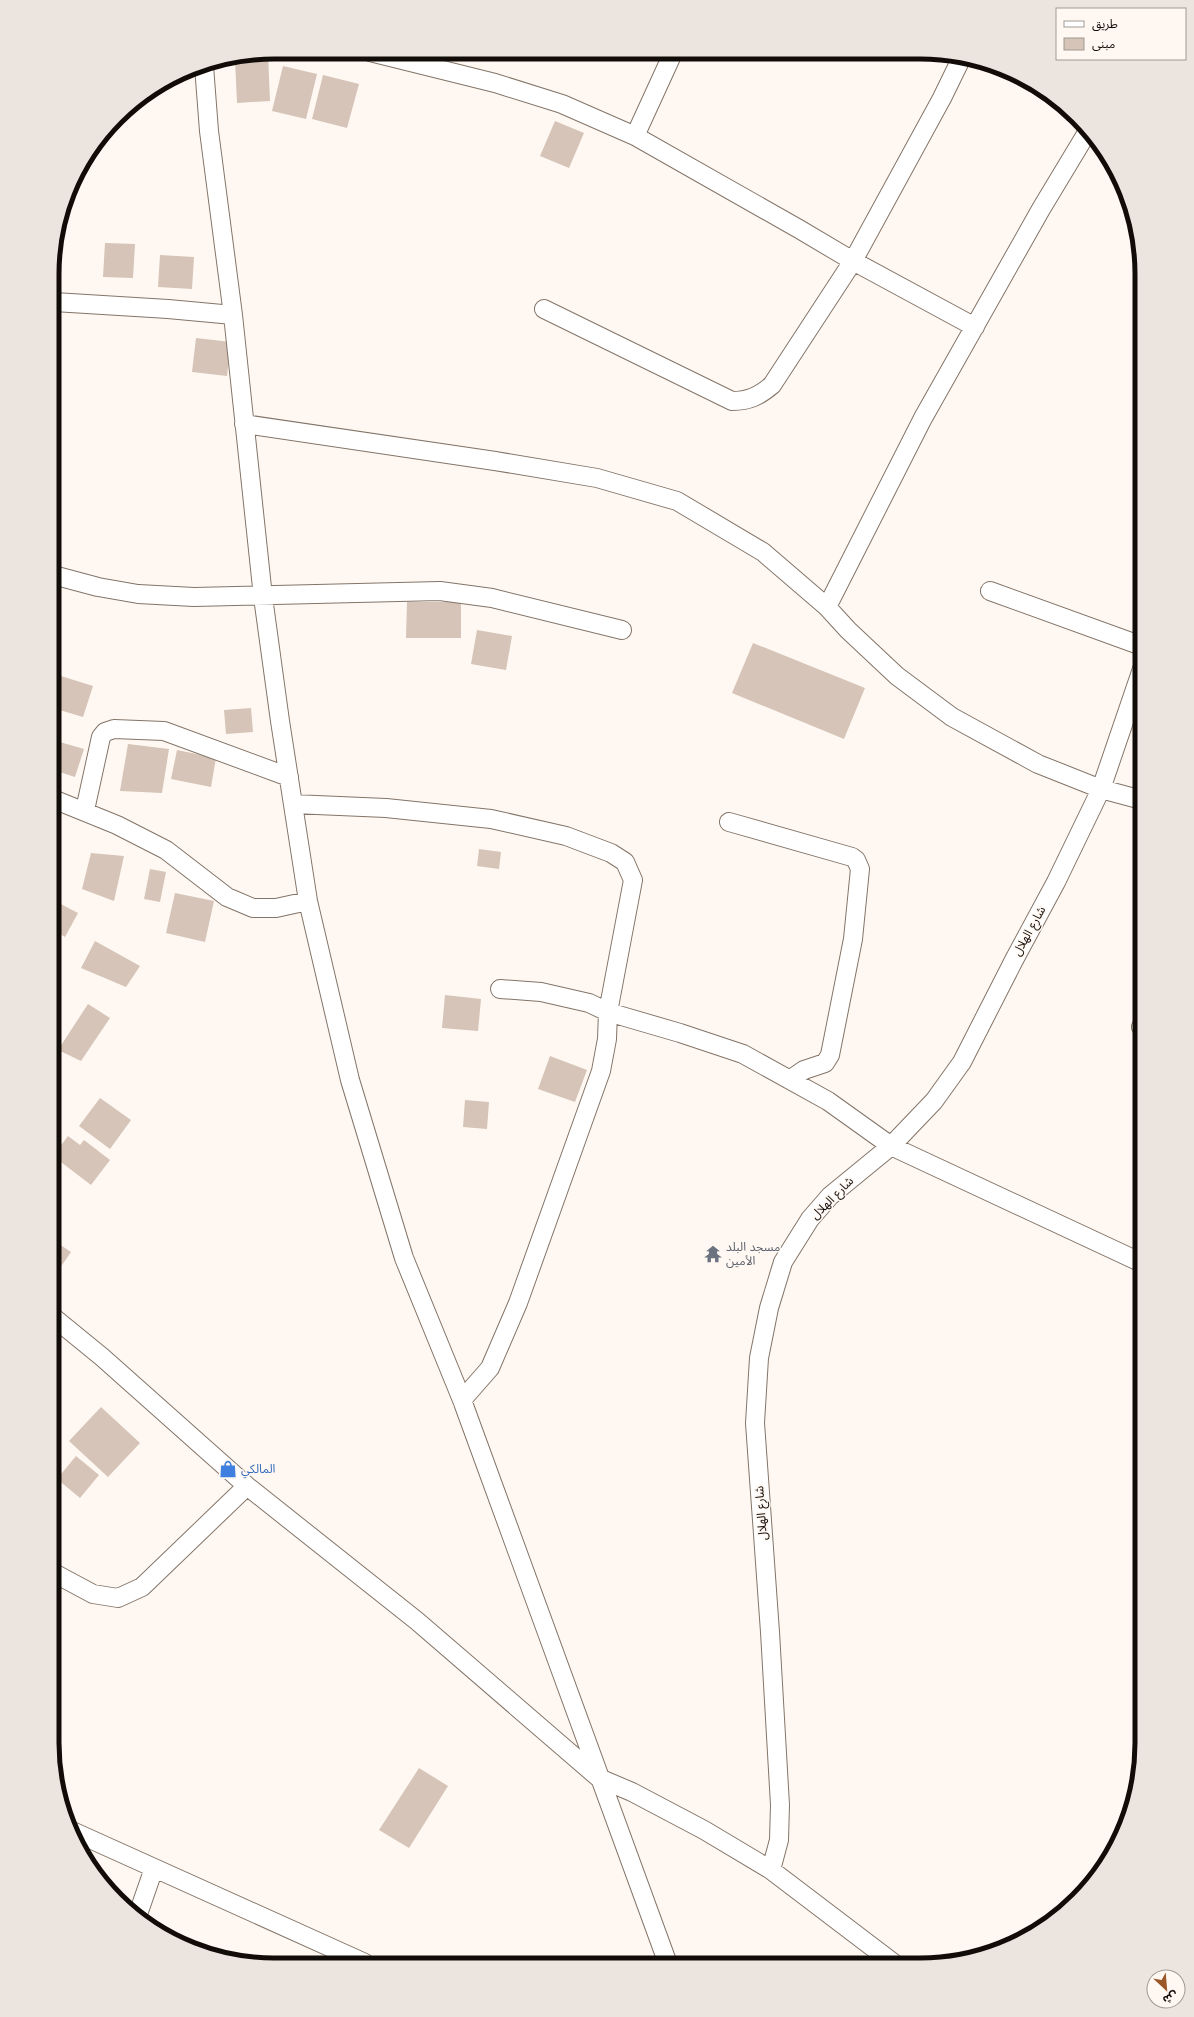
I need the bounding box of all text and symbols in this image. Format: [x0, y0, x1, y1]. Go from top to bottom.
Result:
legend [1056, 8, 1186, 60]
text: طريق [1092, 15, 1118, 33]
text: مبنى [1092, 35, 1115, 53]
street label: شارع الهلال [1008, 903, 1050, 959]
street label: شارع الهلال [806, 1172, 858, 1224]
place label: مسجد البلد الأمين [726, 1238, 780, 1270]
temple icon: مسجد البلد الأمين [703, 1244, 723, 1264]
shop icon: المالكي [218, 1459, 238, 1479]
place label: المالكي [241, 1460, 276, 1479]
street label: شارع الهلال [750, 1485, 772, 1541]
north arrow [1146, 1969, 1186, 2009]
text: ش [1160, 1987, 1181, 2008]

